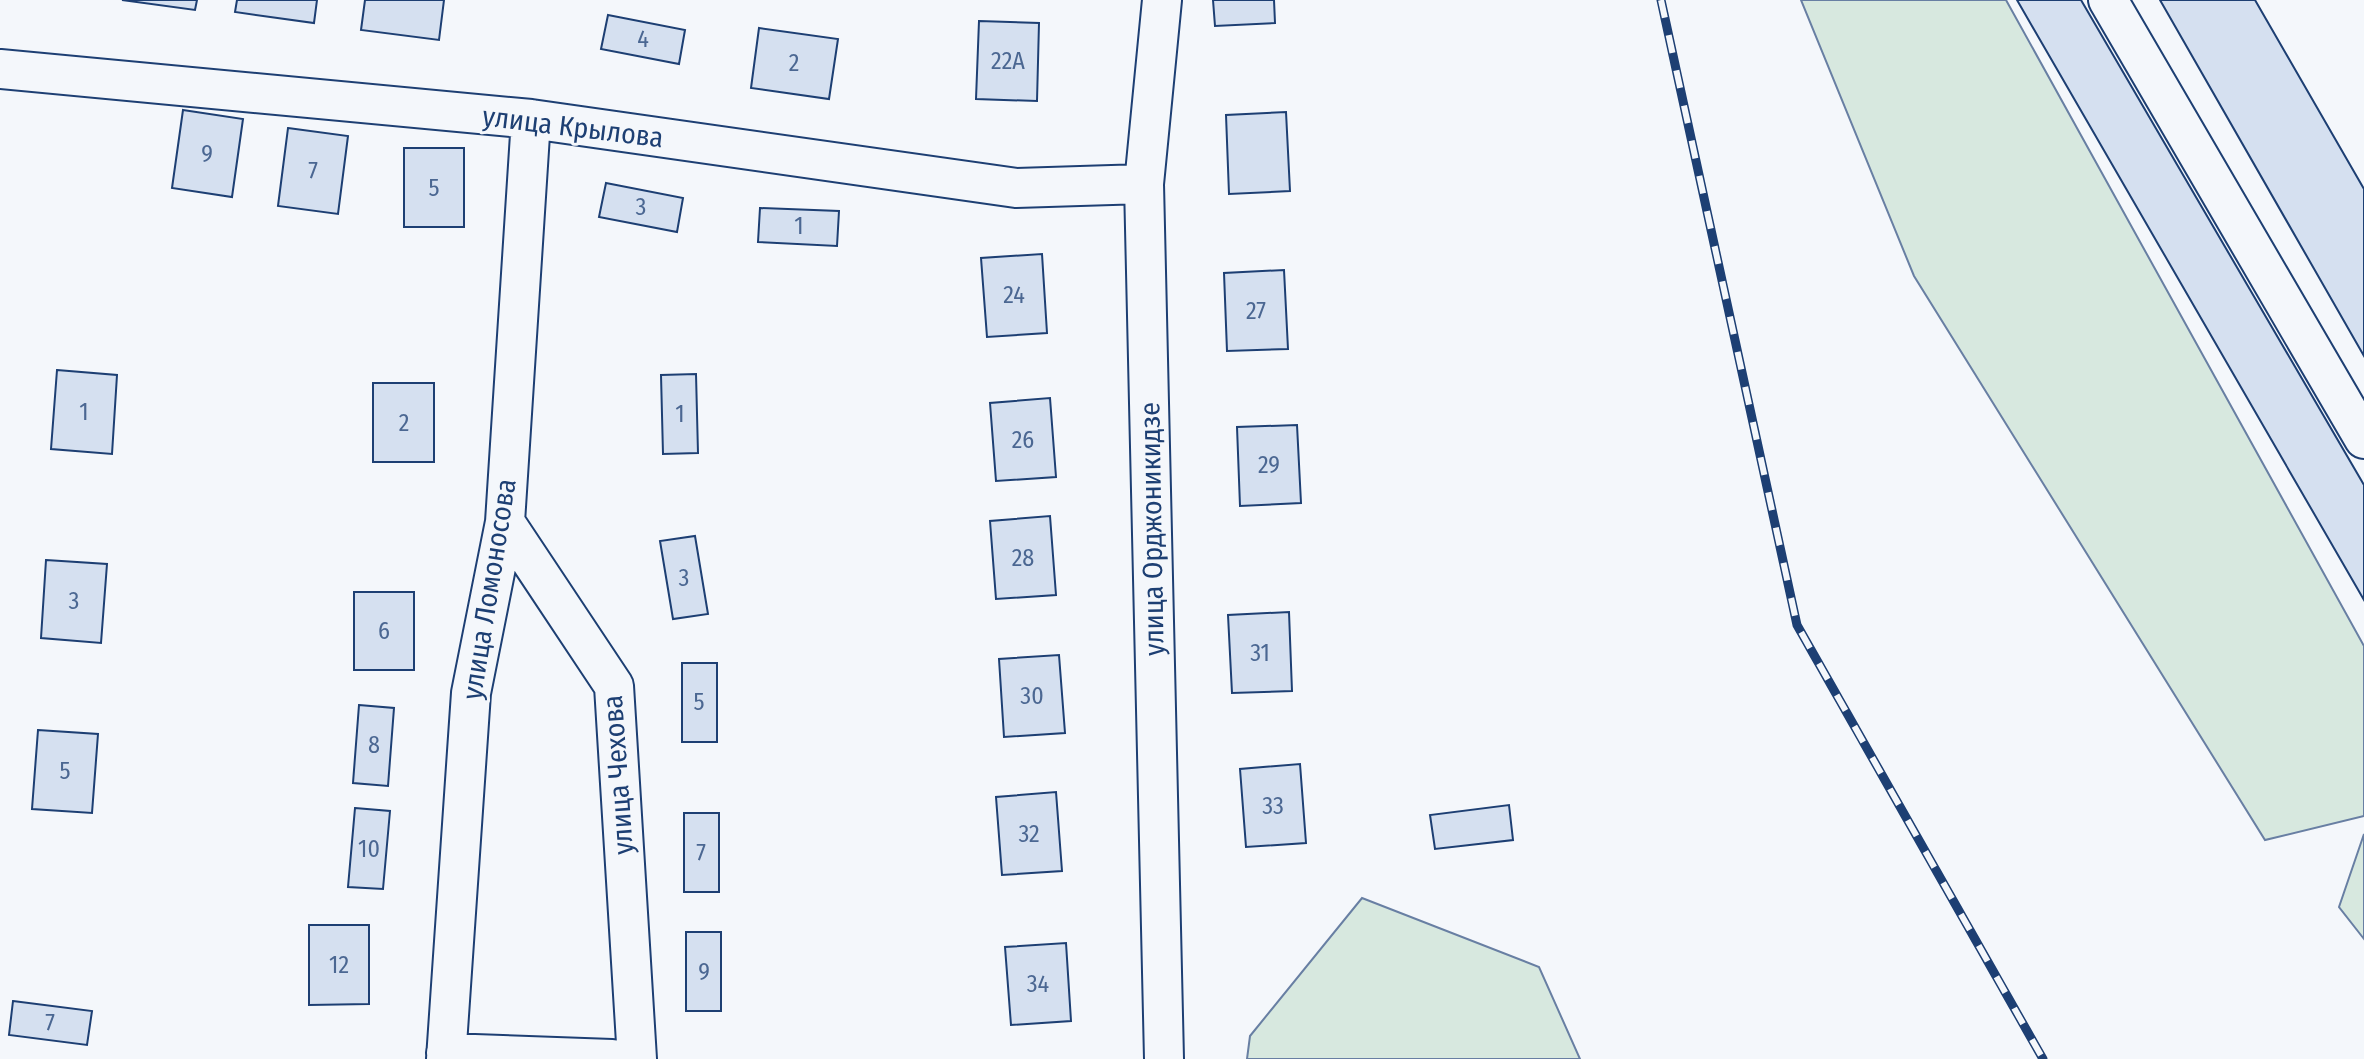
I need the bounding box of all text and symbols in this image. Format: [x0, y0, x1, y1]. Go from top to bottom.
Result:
house number: 4 [637, 25, 649, 53]
house number: 22А [991, 47, 1025, 75]
house number: 2 [789, 49, 799, 77]
street label: улица Крылова [481, 100, 665, 154]
house number: 9 [201, 140, 213, 168]
house number: 7 [308, 157, 318, 185]
house number: 5 [428, 174, 440, 202]
house number: 3 [636, 193, 646, 221]
house number: 1 [794, 212, 804, 240]
house number: 24 [1003, 281, 1025, 309]
house number: 27 [1246, 297, 1266, 325]
house number: 1 [79, 398, 89, 426]
house number: 1 [675, 400, 685, 428]
street label: улица Орджоникидзе [1133, 402, 1171, 656]
house number: 2 [399, 409, 409, 437]
house number: 26 [1012, 426, 1034, 454]
house number: 29 [1258, 451, 1280, 479]
street label: улица Ломоносова [455, 476, 523, 702]
house number: 28 [1012, 544, 1034, 572]
house number: 3 [679, 564, 689, 592]
house number: 3 [69, 587, 79, 615]
house number: 6 [378, 617, 390, 645]
house number: 31 [1250, 639, 1270, 667]
house number: 30 [1020, 682, 1044, 710]
house number: 5 [693, 688, 705, 716]
street label: улица Чехова [596, 694, 640, 856]
house number: 8 [368, 731, 380, 759]
house number: 5 [59, 757, 71, 785]
house number: 33 [1262, 792, 1284, 820]
house number: 32 [1018, 820, 1040, 848]
house number: 10 [358, 835, 380, 863]
house number: 7 [696, 839, 706, 867]
house number: 12 [329, 951, 349, 979]
house number: 9 [698, 958, 710, 986]
house number: 34 [1027, 970, 1049, 998]
house number: 7 [45, 1009, 55, 1037]

